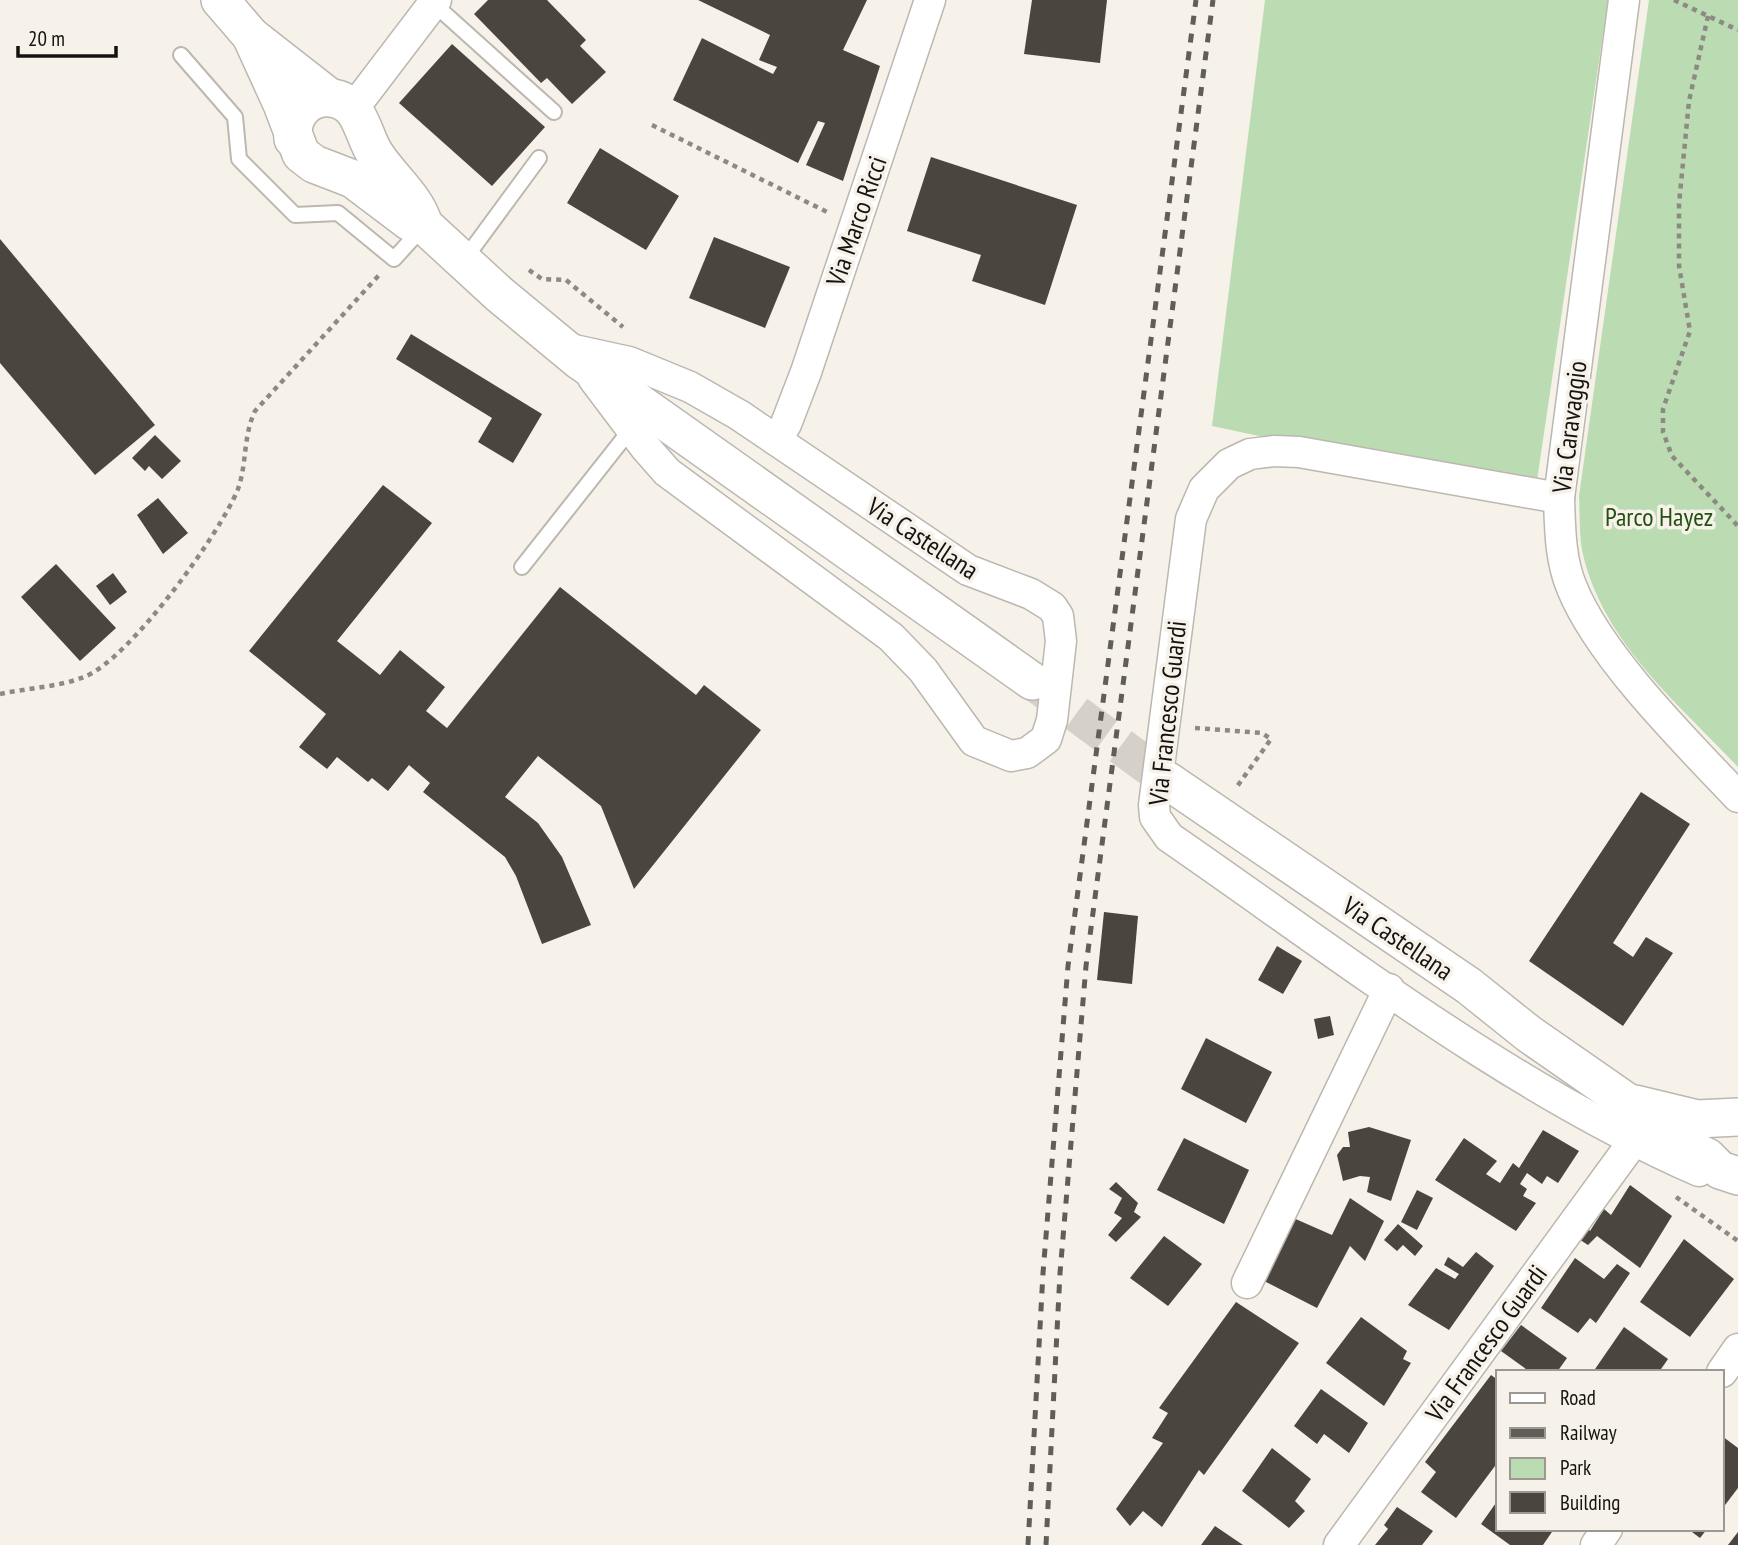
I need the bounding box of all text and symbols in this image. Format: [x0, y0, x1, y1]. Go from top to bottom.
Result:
scale bar [18, 14, 116, 58]
text: 20 m [28, 25, 65, 52]
street label: Via Marco Ricci [818, 152, 894, 291]
street label: Via Caravaggio [1544, 359, 1593, 496]
street label: Via Castellana [860, 489, 985, 586]
park label: Parco Hayez [1605, 500, 1713, 533]
street label: Via Francesco Guardi [1141, 619, 1193, 808]
street label: Via Castellana [1336, 888, 1460, 987]
street label: Via Francesco Guardi [1417, 1258, 1554, 1429]
legend [1496, 1370, 1724, 1531]
text: Road [1560, 1384, 1596, 1411]
text: Railway [1560, 1419, 1617, 1446]
text: Park [1560, 1454, 1591, 1481]
text: Building [1560, 1489, 1620, 1516]

